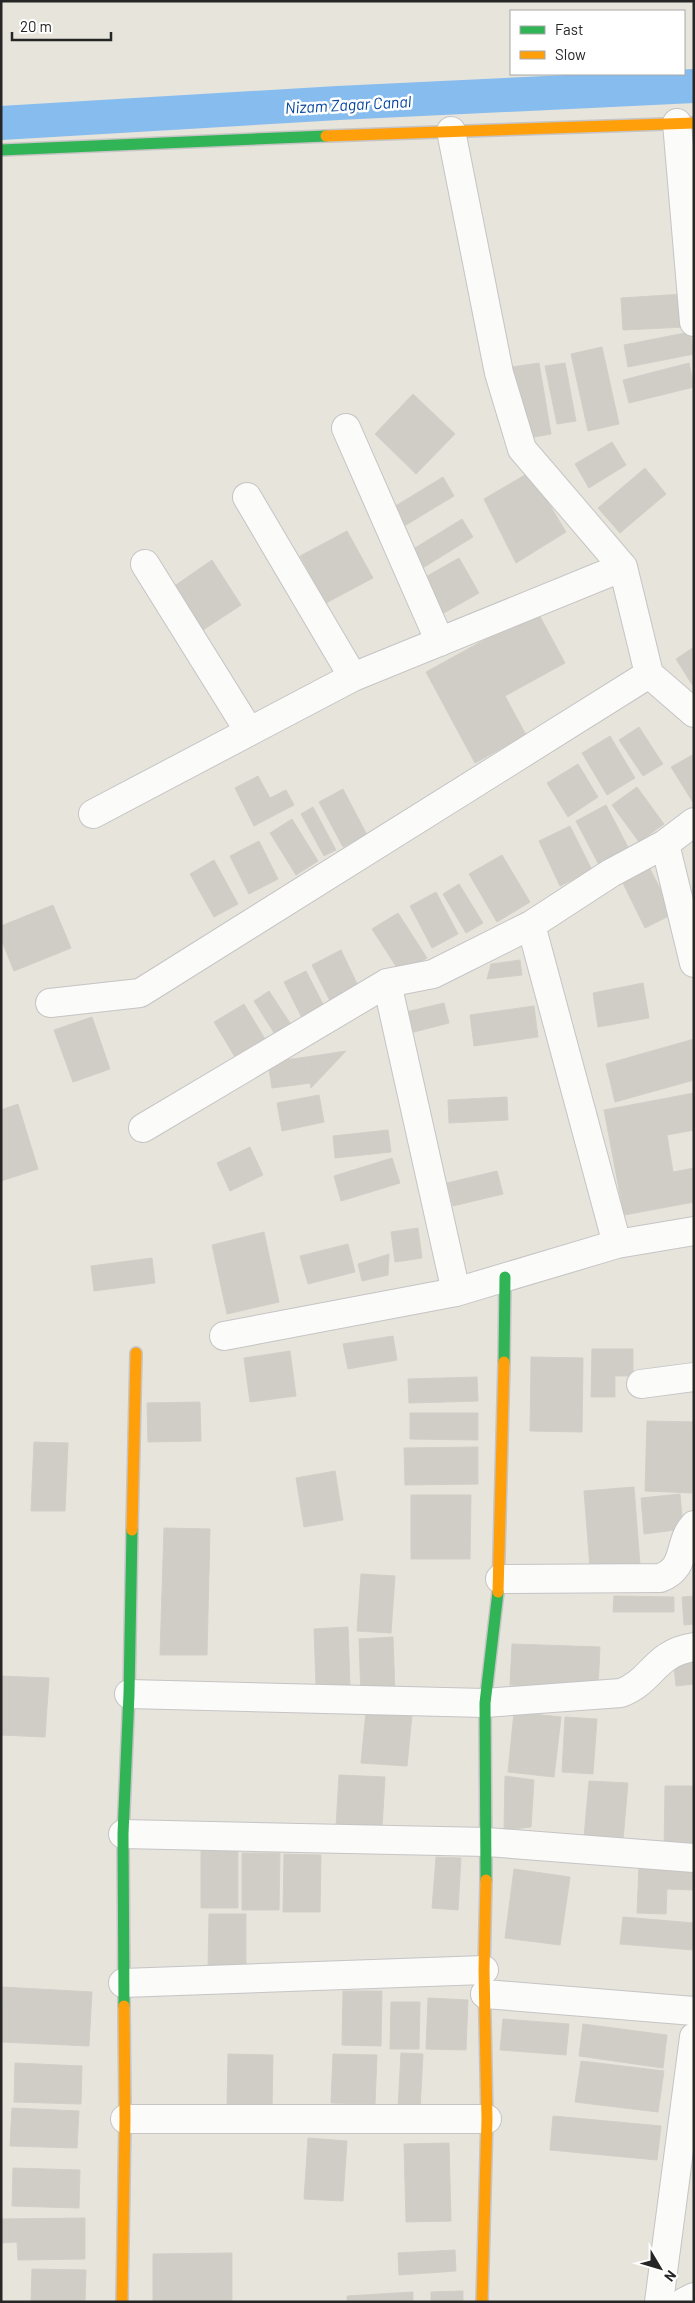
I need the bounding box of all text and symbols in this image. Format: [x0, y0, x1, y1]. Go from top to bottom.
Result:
scale bar [12, 10, 111, 42]
legend [510, 10, 685, 75]
text: 20 m [20, 17, 52, 35]
text: Fast [555, 20, 583, 38]
text: Slow [555, 45, 586, 63]
water label: Nizam Zagar Canal [284, 91, 412, 117]
north arrow [635, 2243, 685, 2293]
text: N [661, 2267, 680, 2285]

